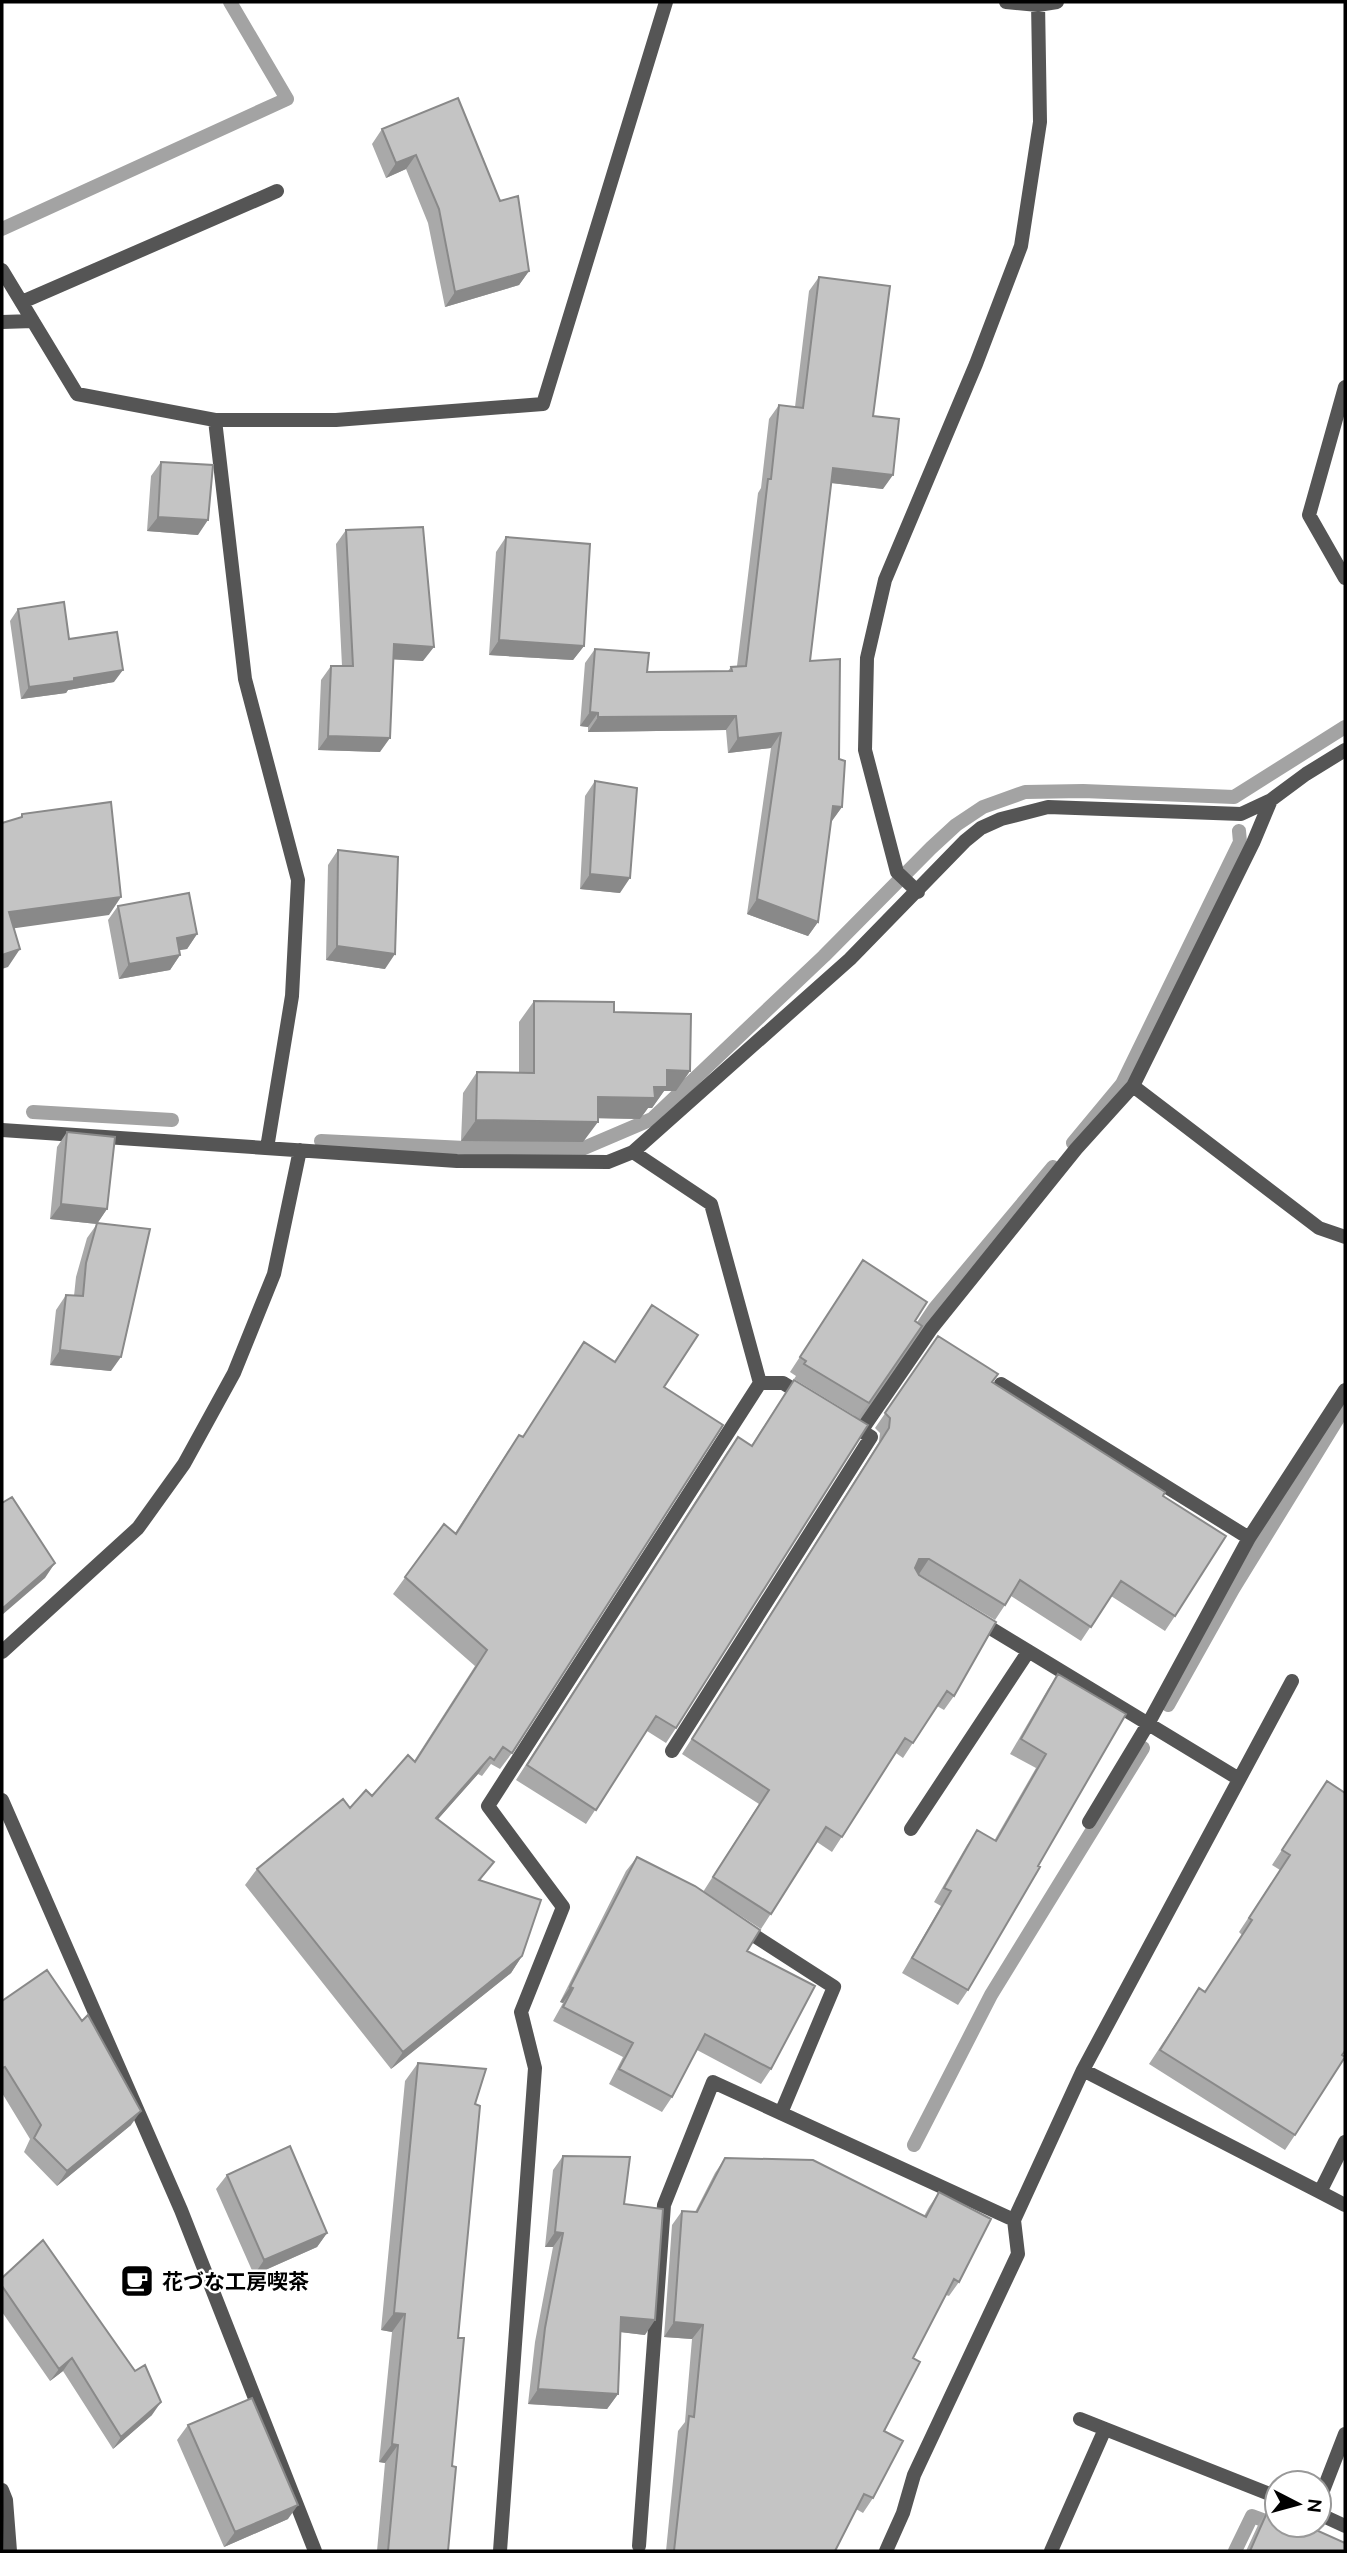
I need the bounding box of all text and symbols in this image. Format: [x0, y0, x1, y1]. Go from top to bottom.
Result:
cafe icon: 花づな工房喫茶 [118, 2262, 156, 2300]
place label: 花づな工房喫茶 [162, 2269, 309, 2293]
north arrow [1263, 2469, 1333, 2539]
text: N [1303, 2498, 1327, 2514]

